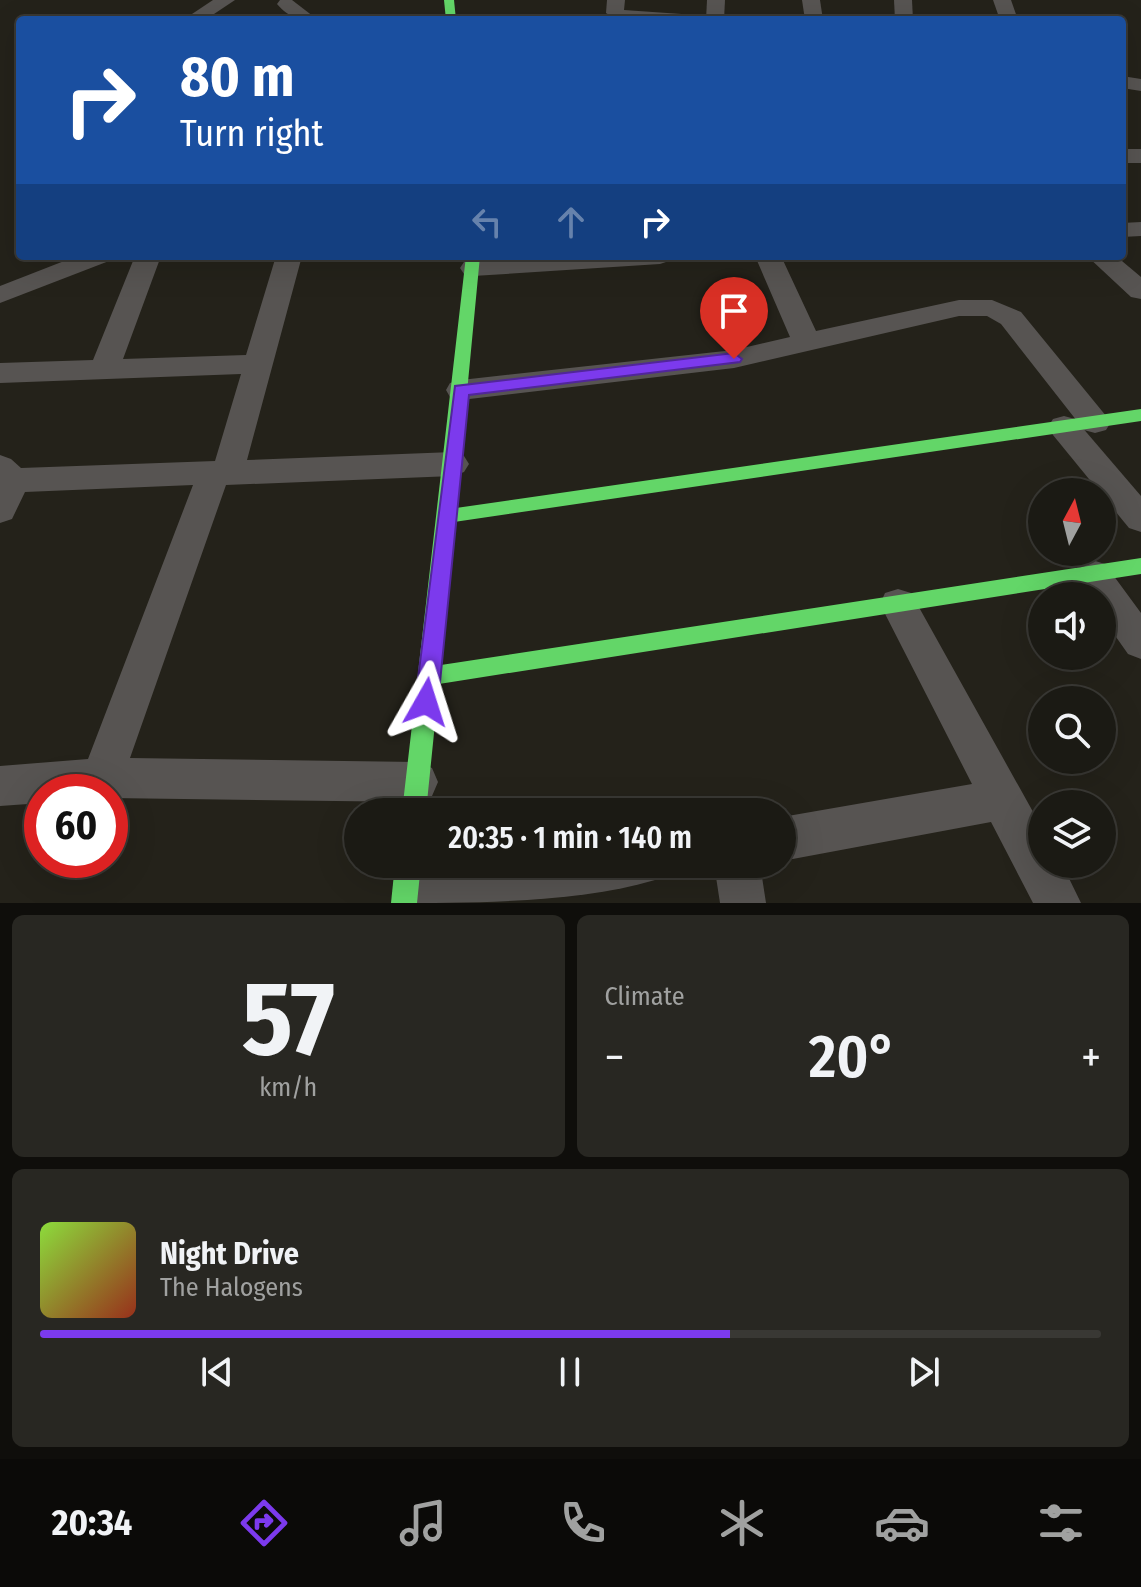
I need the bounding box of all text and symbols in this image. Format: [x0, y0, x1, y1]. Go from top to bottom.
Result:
text: 80 m [180, 44, 295, 111]
icon: right [48, 48, 152, 152]
text: Turn right [180, 112, 323, 156]
icon: left [465, 200, 509, 244]
icon: ahead [549, 200, 593, 244]
icon: right [633, 200, 677, 244]
pin [700, 277, 768, 359]
icon: arrive [712, 289, 756, 333]
north arrow [1028, 478, 1116, 566]
map controls [1028, 478, 1116, 878]
button: sound [1028, 582, 1116, 670]
position arrow [384, 660, 468, 744]
button: search [1028, 686, 1116, 774]
speed limit sign: 60 [24, 774, 128, 878]
button: layers [1028, 790, 1116, 878]
text: 20:35 · 1 min · 140 m [448, 820, 692, 856]
text: 57 [242, 957, 335, 1082]
text: Climate [605, 981, 685, 1012]
text: 20° [809, 1021, 897, 1093]
text: − [605, 1031, 624, 1084]
text: + [1081, 1031, 1101, 1084]
text: km/h [259, 1072, 317, 1103]
text: Night Drive [160, 1236, 299, 1272]
text: The Halogens [160, 1272, 303, 1303]
icon: previous [195, 1350, 239, 1394]
icon: pause [548, 1350, 592, 1394]
icon: next [902, 1350, 946, 1394]
icon: directions [236, 1495, 292, 1551]
icon: music [395, 1495, 451, 1551]
icon: phone [555, 1495, 611, 1551]
icon: climate [714, 1495, 770, 1551]
icon: car [874, 1495, 930, 1551]
icon: filters [1033, 1495, 1089, 1551]
text: 20:34 [52, 1501, 132, 1545]

